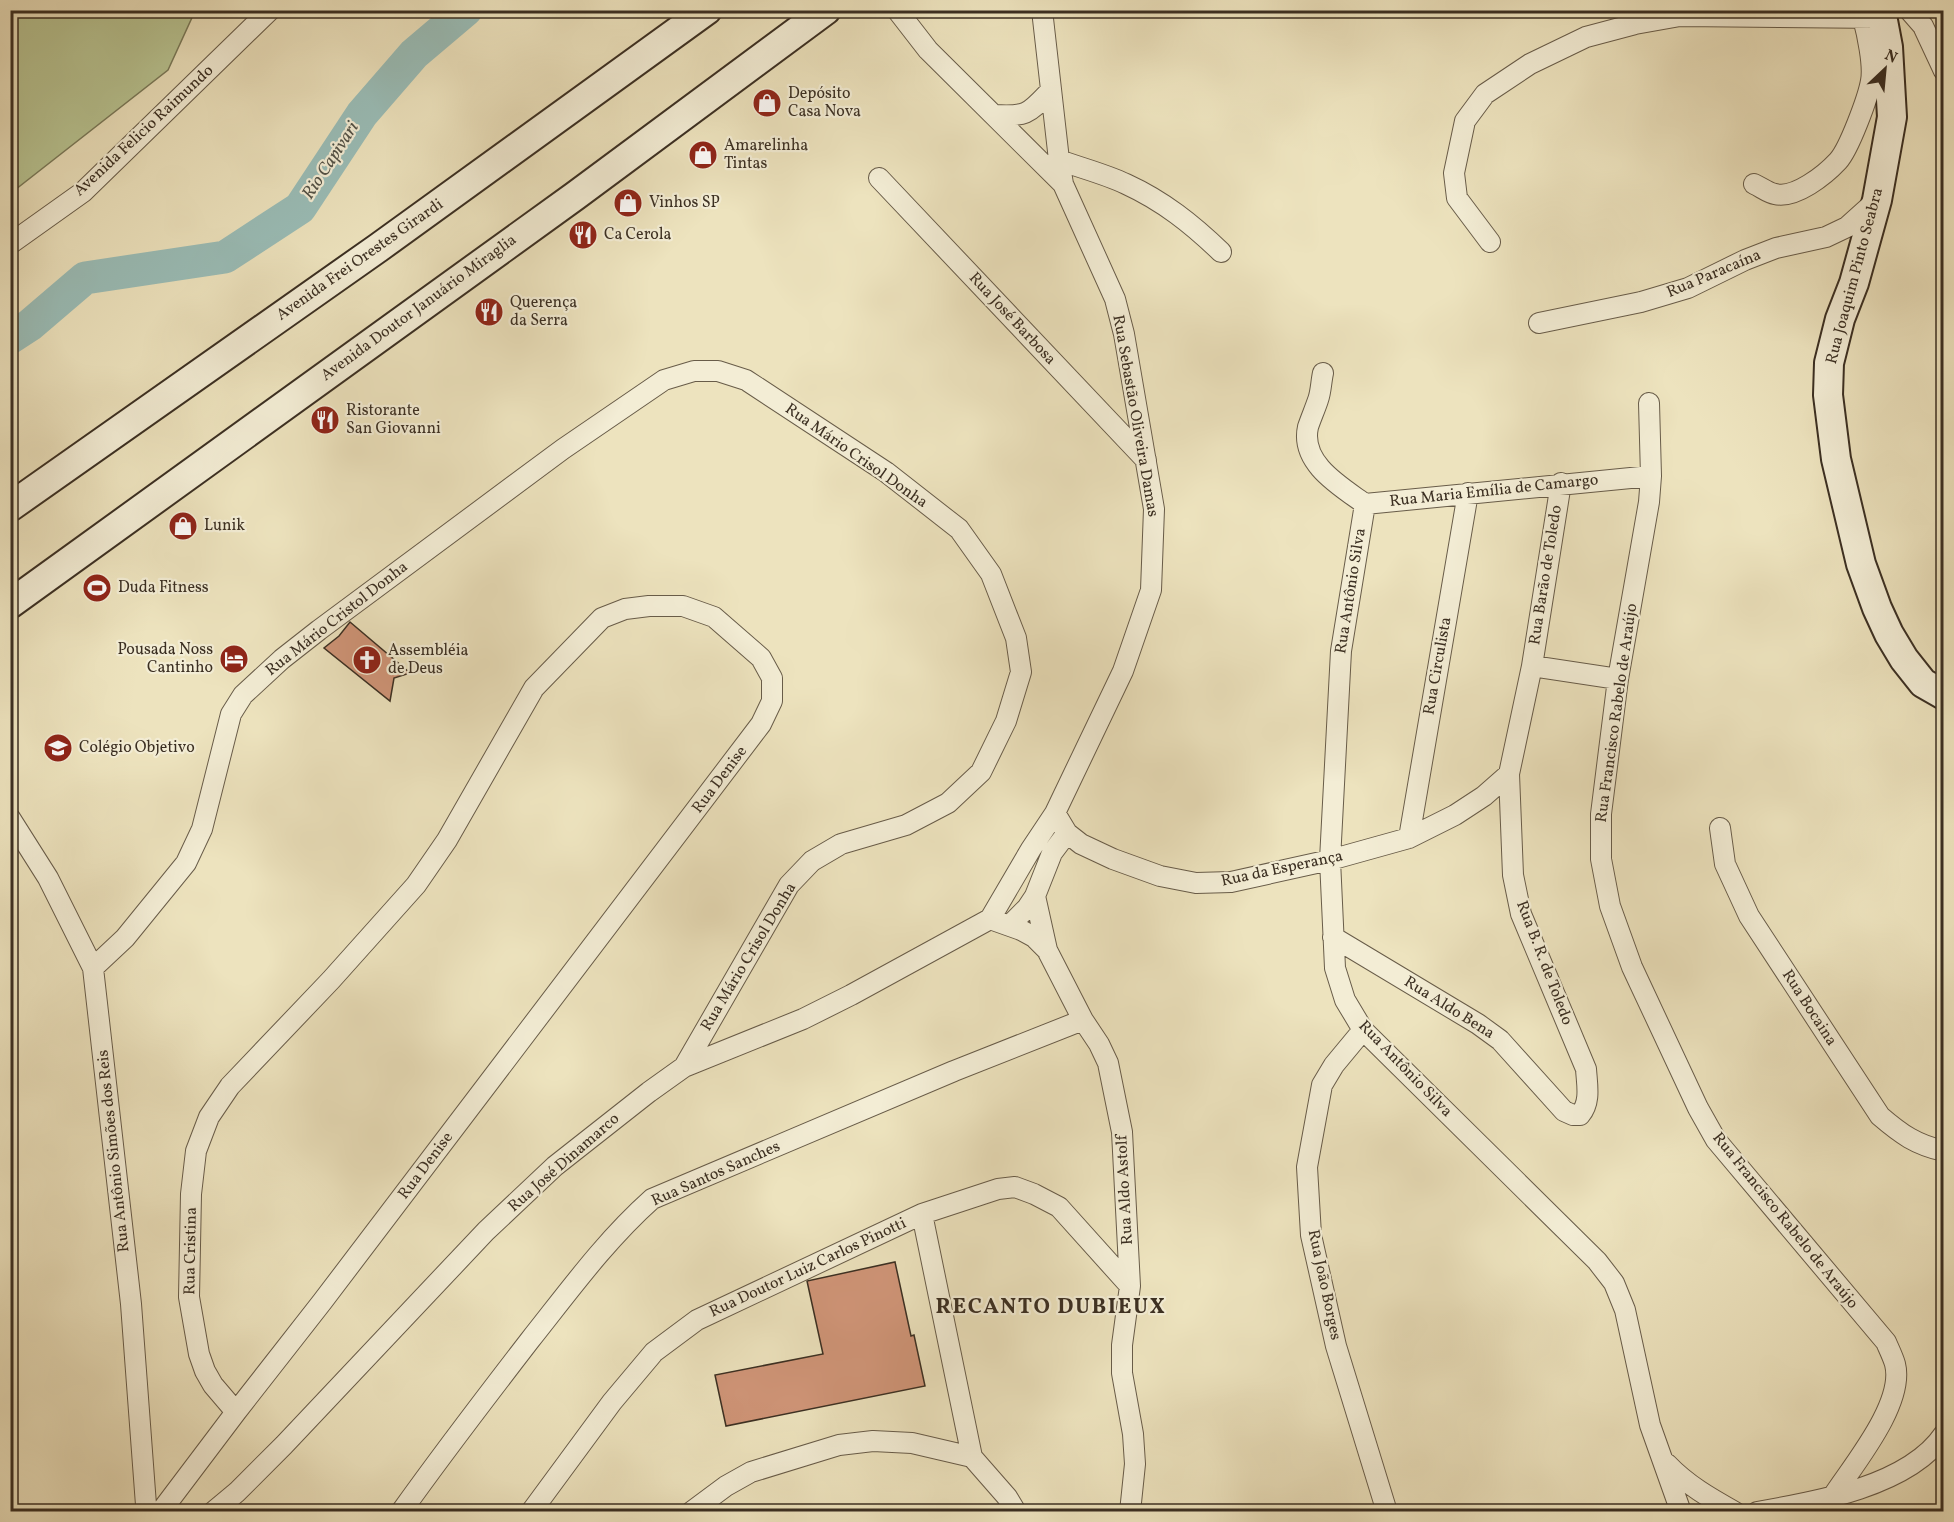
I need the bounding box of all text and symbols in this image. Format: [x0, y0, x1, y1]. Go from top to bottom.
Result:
north arrow [1855, 39, 1915, 99]
text: N [1881, 45, 1901, 70]
street label: Avenida Felicio Raimundo [69, 60, 219, 202]
place label: Depósito Casa Nova [788, 83, 861, 123]
shop icon: Depósito Casa Nova [751, 87, 783, 119]
water label: Rio Capivari [297, 117, 366, 205]
place label: Amarelinha Tintas [724, 135, 808, 175]
shop icon: Amarelinha Tintas [687, 139, 719, 171]
street label: Rua Joaquim Pinto Seabra [1821, 185, 1889, 366]
shop icon: Vinhos SP [612, 187, 644, 219]
place label: Vinhos SP [649, 192, 720, 214]
street label: Avenida Frei Orestes Girardi [272, 194, 448, 326]
restaurant icon: Ca Cerola [567, 219, 599, 251]
place label: Ca Cerola [604, 224, 671, 246]
street label: Avenida Doutor Januário Miraglia [317, 229, 521, 387]
street label: Rua Paracaína [1663, 244, 1765, 304]
street label: Rua José Barbosa [963, 268, 1061, 370]
place label: Querença da Serra [510, 292, 577, 332]
restaurant icon: Querença da Serra [473, 296, 505, 328]
street label: Rua Sebastão Oliveira Damas [1106, 313, 1164, 519]
street label: Rua Mário Crisol Donha [780, 398, 932, 514]
place label: Ristorante San Giovanni [346, 400, 441, 440]
restaurant icon: Ristorante San Giovanni [309, 404, 341, 436]
street label: Rua Maria Emília de Camargo [1389, 469, 1599, 513]
street label: Rua Barão de Toledo [1524, 504, 1568, 646]
shop icon: Lunik [167, 510, 199, 542]
place label: Lunik [204, 515, 245, 537]
street label: Rua Antônio Silva [1330, 527, 1372, 655]
street label: Rua Mário Cristol Donha [261, 556, 413, 682]
sports icon: Duda Fitness [81, 572, 113, 604]
place label: Duda Fitness [118, 577, 209, 599]
street label: Rua Francisco Rabelo de Araújo [1591, 602, 1643, 824]
street label: Rua Circulista [1419, 615, 1457, 717]
place label: Pousada Noss Cantinho [117, 639, 213, 679]
place label: Assembléia de Deus [388, 640, 468, 680]
hotel icon: Pousada Noss Cantinho [218, 643, 250, 675]
church icon: Assembléia de Deus [351, 644, 383, 676]
school or university icon: Colégio Objetivo [42, 732, 74, 764]
place label: Colégio Objetivo [79, 737, 195, 759]
street label: Rua Denise [687, 742, 753, 818]
street label: Rua da Esperança [1219, 845, 1345, 893]
street label: Rua Mário Crisol Donha [696, 879, 802, 1035]
street label: Rua B. R. de Toledo [1510, 898, 1578, 1028]
street label: Rua Bocaina [1776, 965, 1842, 1051]
street label: Rua Aldo Bena [1399, 971, 1499, 1045]
street label: Rua Antônio Silva [1353, 1016, 1457, 1122]
street label: Rua Antônio Simões dos Reis [92, 1049, 136, 1253]
street label: Rua José Dinamarco [504, 1108, 624, 1218]
street label: Rua Denise [393, 1128, 459, 1204]
street label: Rua Francisco Rabelo de Araújo [1707, 1128, 1863, 1314]
street label: Rua Aldo Astolf [1111, 1133, 1139, 1246]
street label: Rua Santos Sanches [648, 1136, 784, 1212]
street label: Rua Cristina [179, 1207, 203, 1295]
street label: Rua Doutor Luiz Carlos Pinotti [706, 1213, 910, 1323]
street label: Rua João Borges [1302, 1228, 1346, 1342]
district label: RECANTO DUBIEUX [936, 1292, 1166, 1323]

